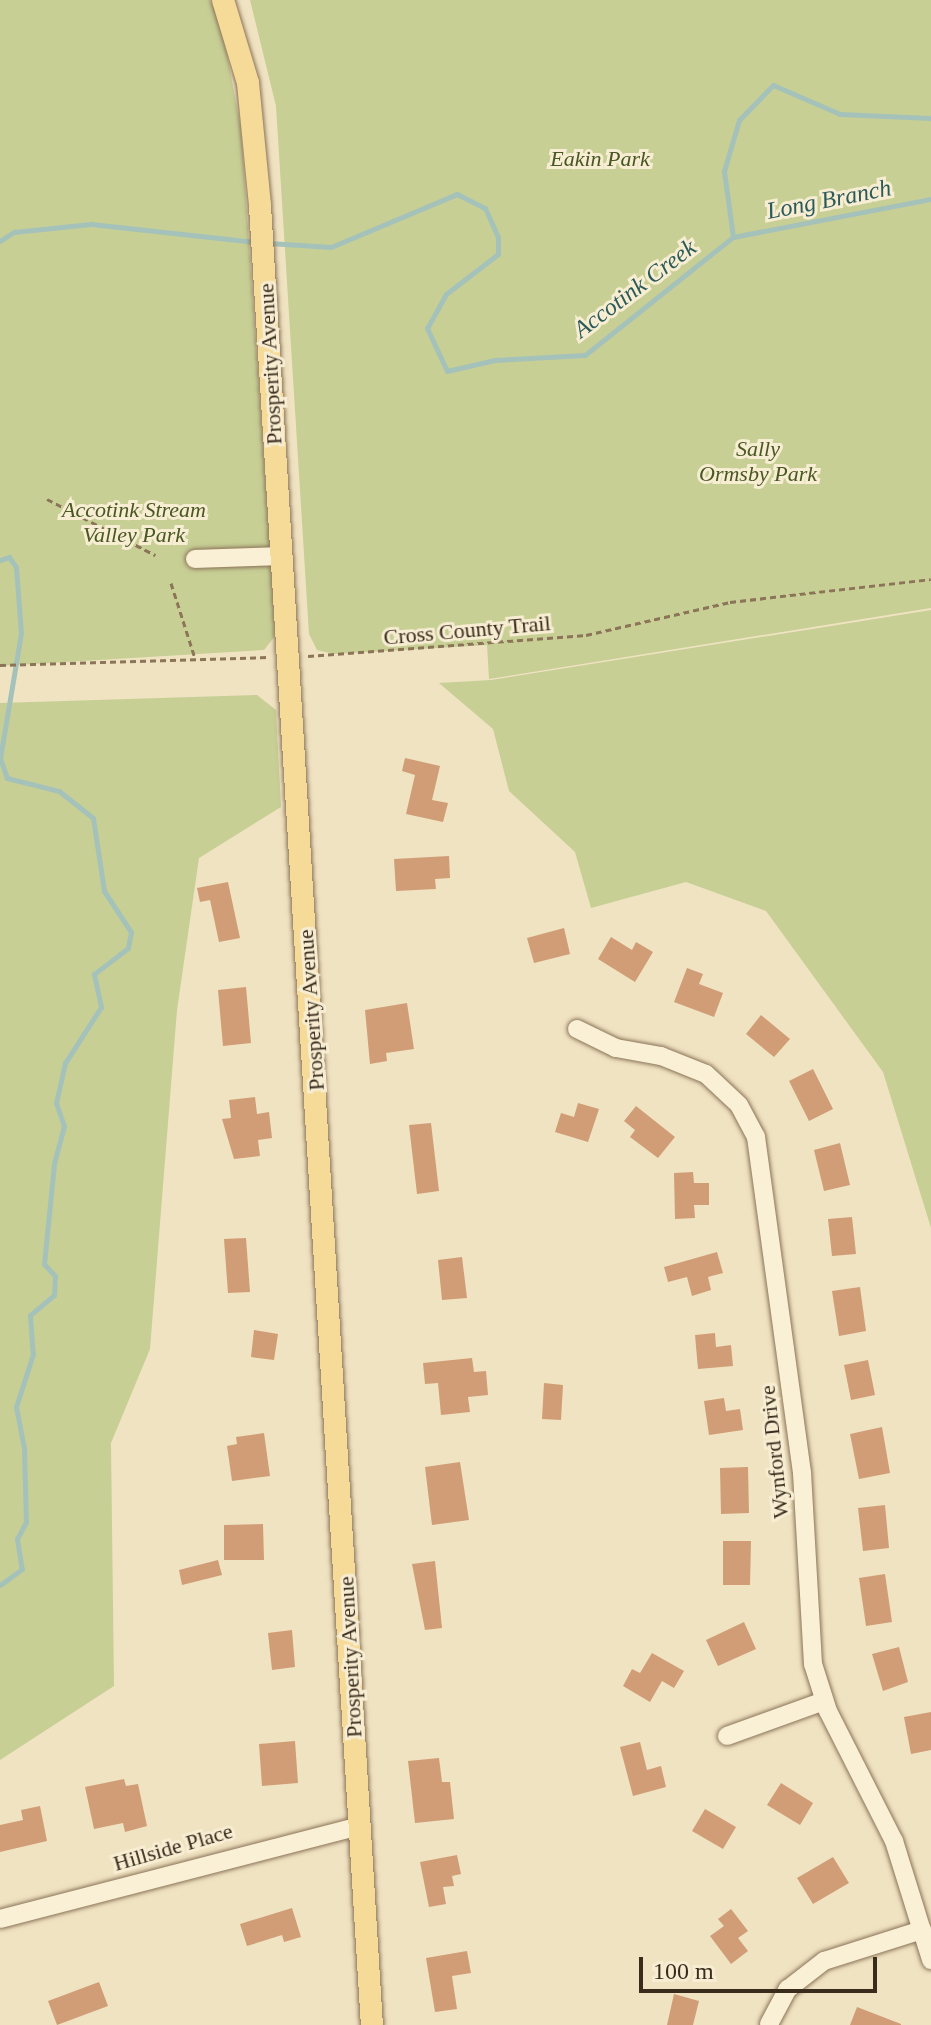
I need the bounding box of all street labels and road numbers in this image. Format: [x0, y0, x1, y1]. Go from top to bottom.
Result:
street label: Prosperity Avenue [253, 282, 287, 446]
street label: Cross County Trail [382, 610, 552, 650]
street label: Prosperity Avenue [292, 928, 330, 1092]
street label: Wynford Drive [754, 1384, 794, 1520]
street label: Prosperity Avenue [333, 1575, 367, 1739]
street label: Hillside Place [110, 1817, 236, 1877]

